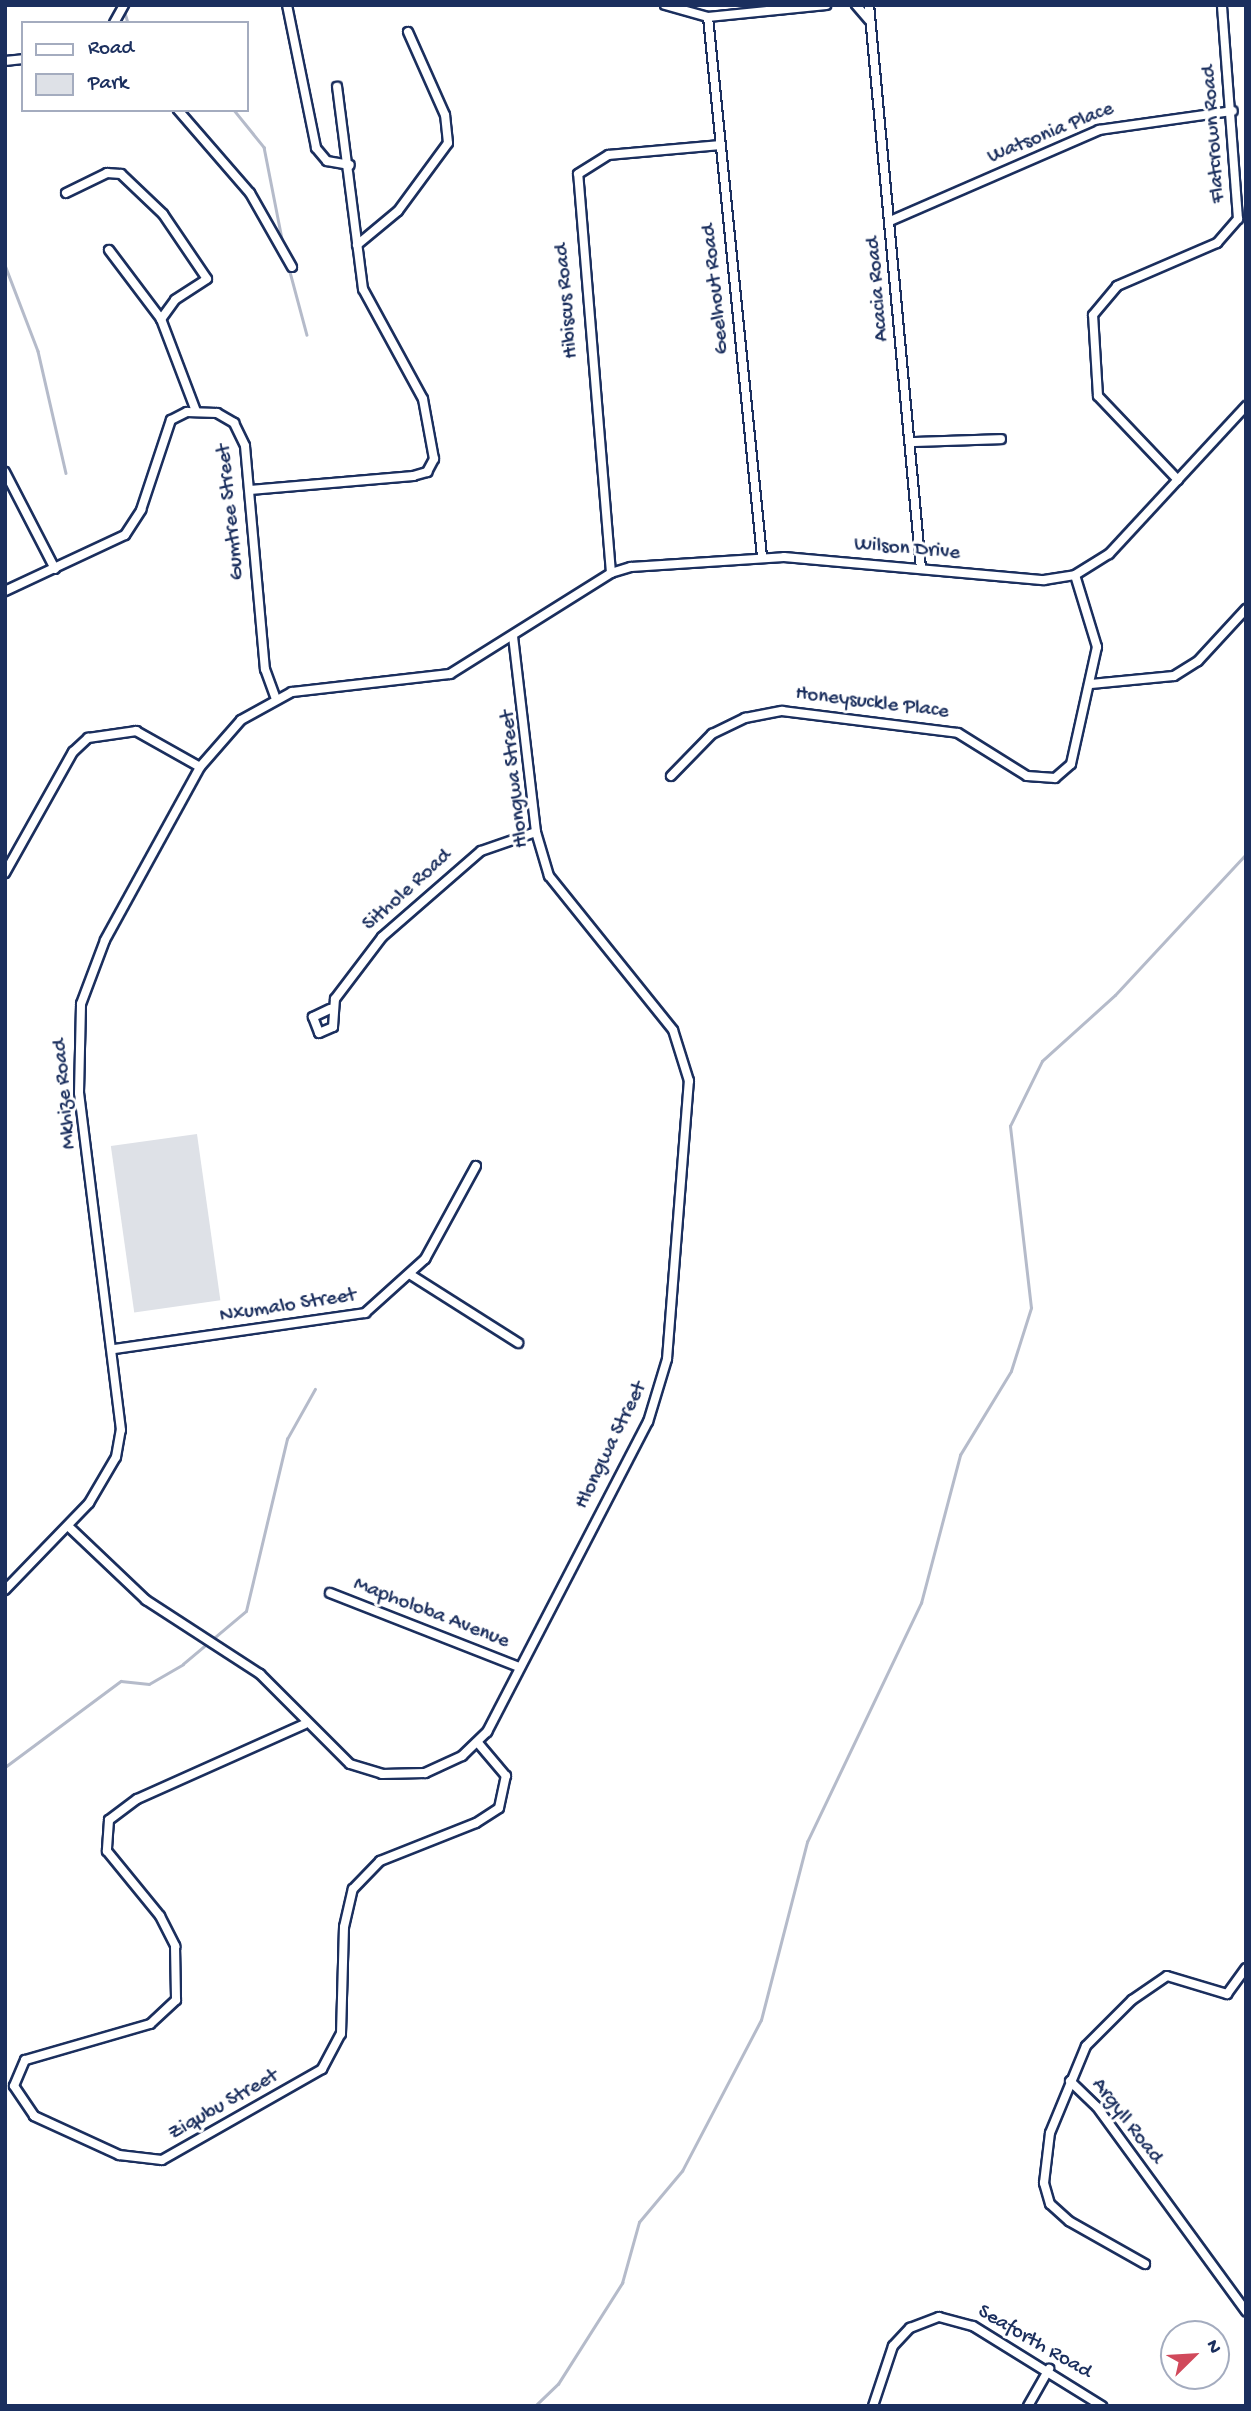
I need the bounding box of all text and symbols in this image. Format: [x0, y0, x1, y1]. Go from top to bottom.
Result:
legend [21, 21, 248, 112]
text: Road [88, 37, 134, 62]
street label: Flatcrown Road [1198, 64, 1232, 204]
text: Park [88, 72, 128, 97]
street label: Watsonia Place [984, 97, 1118, 171]
street label: Geelhout Road [698, 223, 736, 355]
street label: Acacia Road [862, 235, 896, 343]
street label: Hibiscus Road [550, 242, 586, 360]
street label: Gumtree Street [212, 443, 252, 581]
street label: Wilson Drive [853, 533, 961, 567]
street label: Honeysuckle Place [794, 682, 950, 726]
street label: Hlongwa Street [496, 709, 536, 849]
street label: Sithole Road [358, 844, 458, 938]
street label: Mkhize Road [49, 1038, 83, 1150]
street label: Nxumalo Street [218, 1284, 358, 1330]
street label: Hlongwa Street [570, 1378, 654, 1514]
street label: Mapholoba Avenue [349, 1573, 513, 1655]
street label: Ziqubu Street [165, 2064, 283, 2148]
street label: Argyll Road [1085, 2074, 1167, 2170]
street label: Seaforth Road [972, 2300, 1096, 2386]
north arrow [1160, 2320, 1230, 2390]
text: N [1200, 2337, 1226, 2357]

